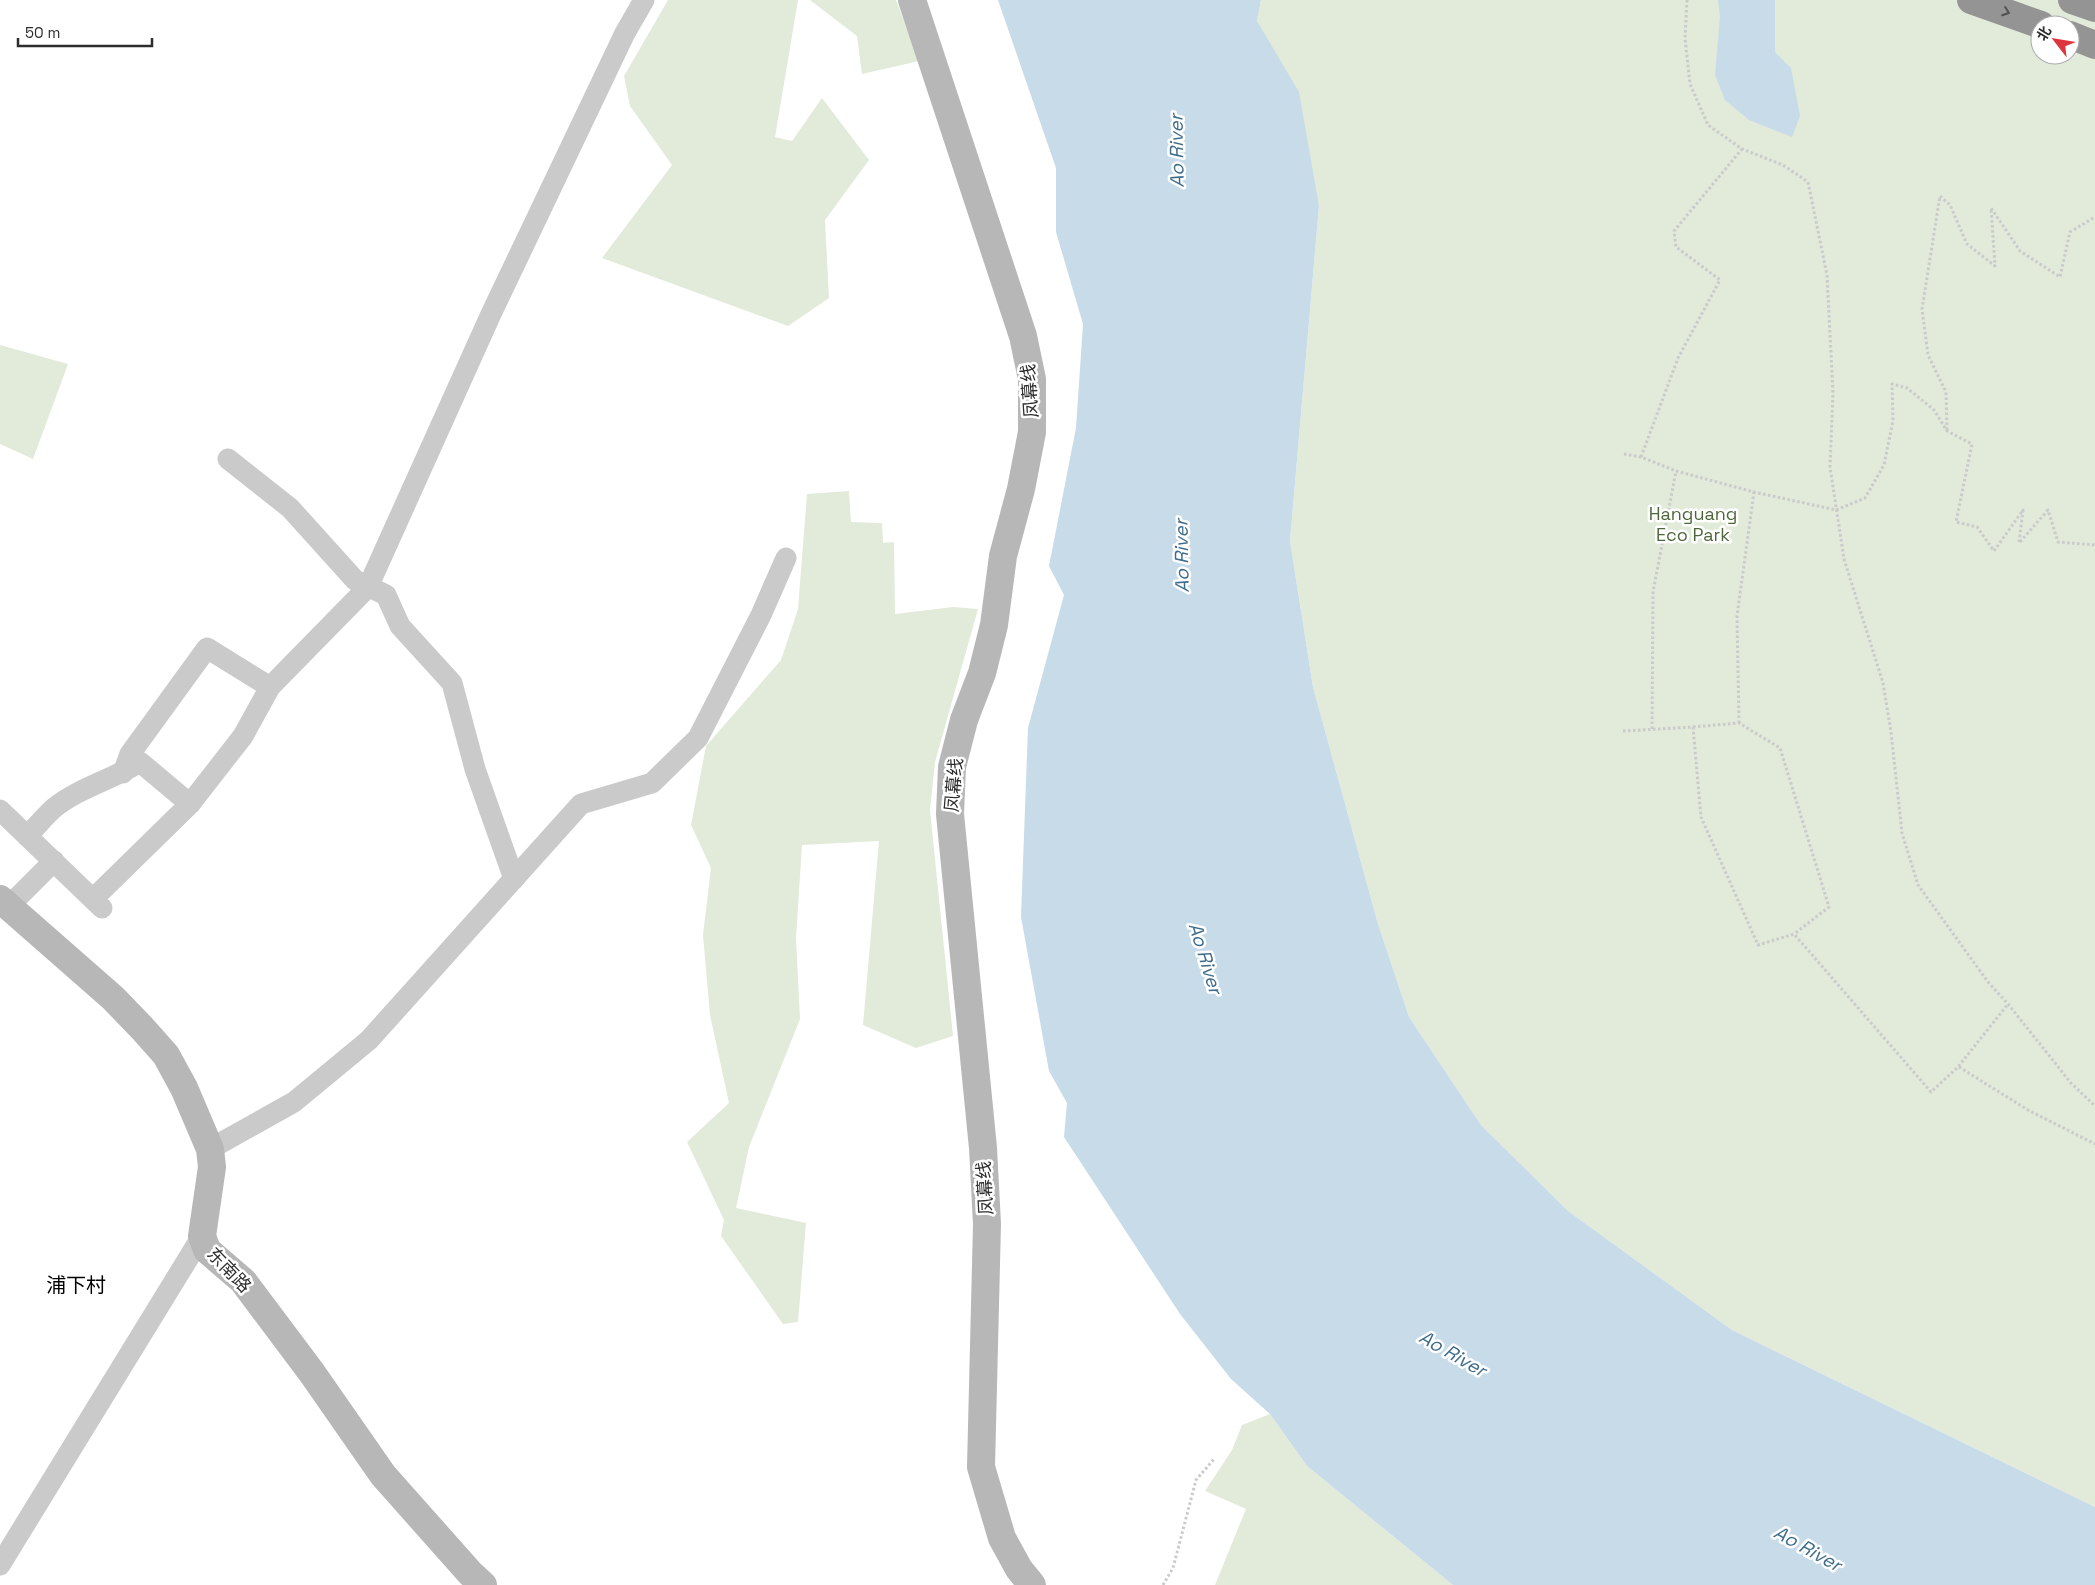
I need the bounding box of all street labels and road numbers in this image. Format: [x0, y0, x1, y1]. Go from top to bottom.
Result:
street label: 凤幕线 [1016, 363, 1043, 419]
street label: 凤幕线 [940, 757, 967, 813]
street label: 凤幕线 [972, 1160, 997, 1216]
street label: 东南路 [202, 1242, 256, 1297]

